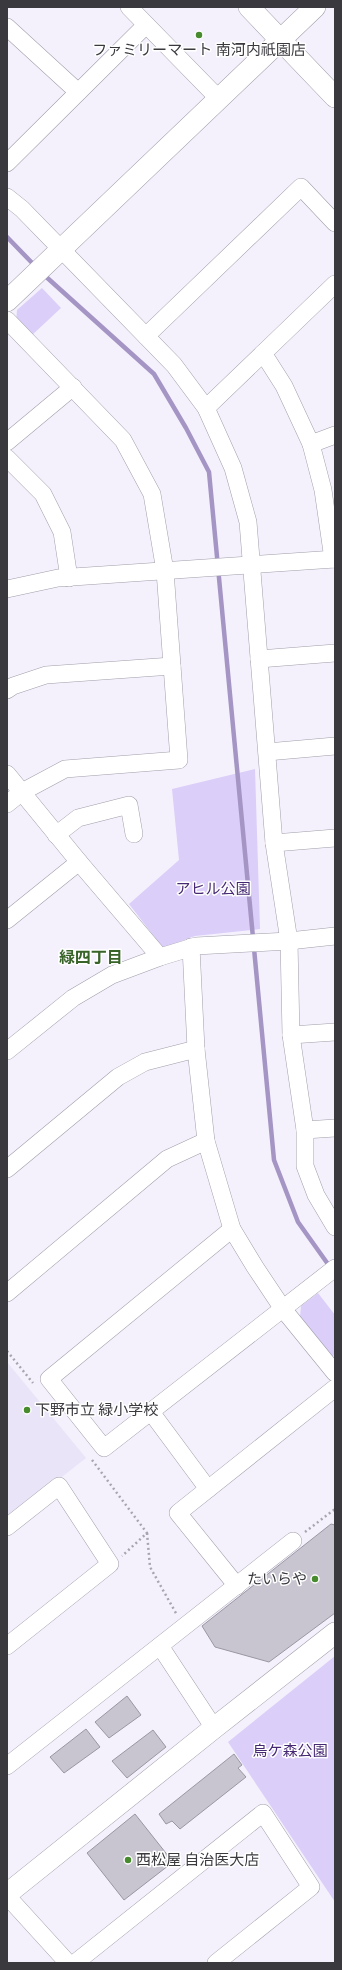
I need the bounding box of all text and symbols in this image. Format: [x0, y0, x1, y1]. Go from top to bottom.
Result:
marker: ファミリーマート 南河内祇園店 [194, 30, 204, 40]
place label: ファミリーマート 南河内祇園店 [92, 41, 306, 59]
park label: アヒル公園 [175, 880, 251, 898]
district label: 緑四丁目 [59, 948, 123, 968]
place label: 下野市立 緑小学校 [35, 1401, 158, 1419]
marker: 下野市立 緑小学校 [22, 1405, 32, 1415]
place label: たいらや [247, 1570, 307, 1588]
marker: たいらや [310, 1574, 320, 1584]
park label: 烏ケ森公園 [252, 1742, 328, 1760]
place label: 西松屋 自治医大店 [136, 1851, 259, 1869]
marker: 西松屋 自治医大店 [123, 1855, 133, 1865]

